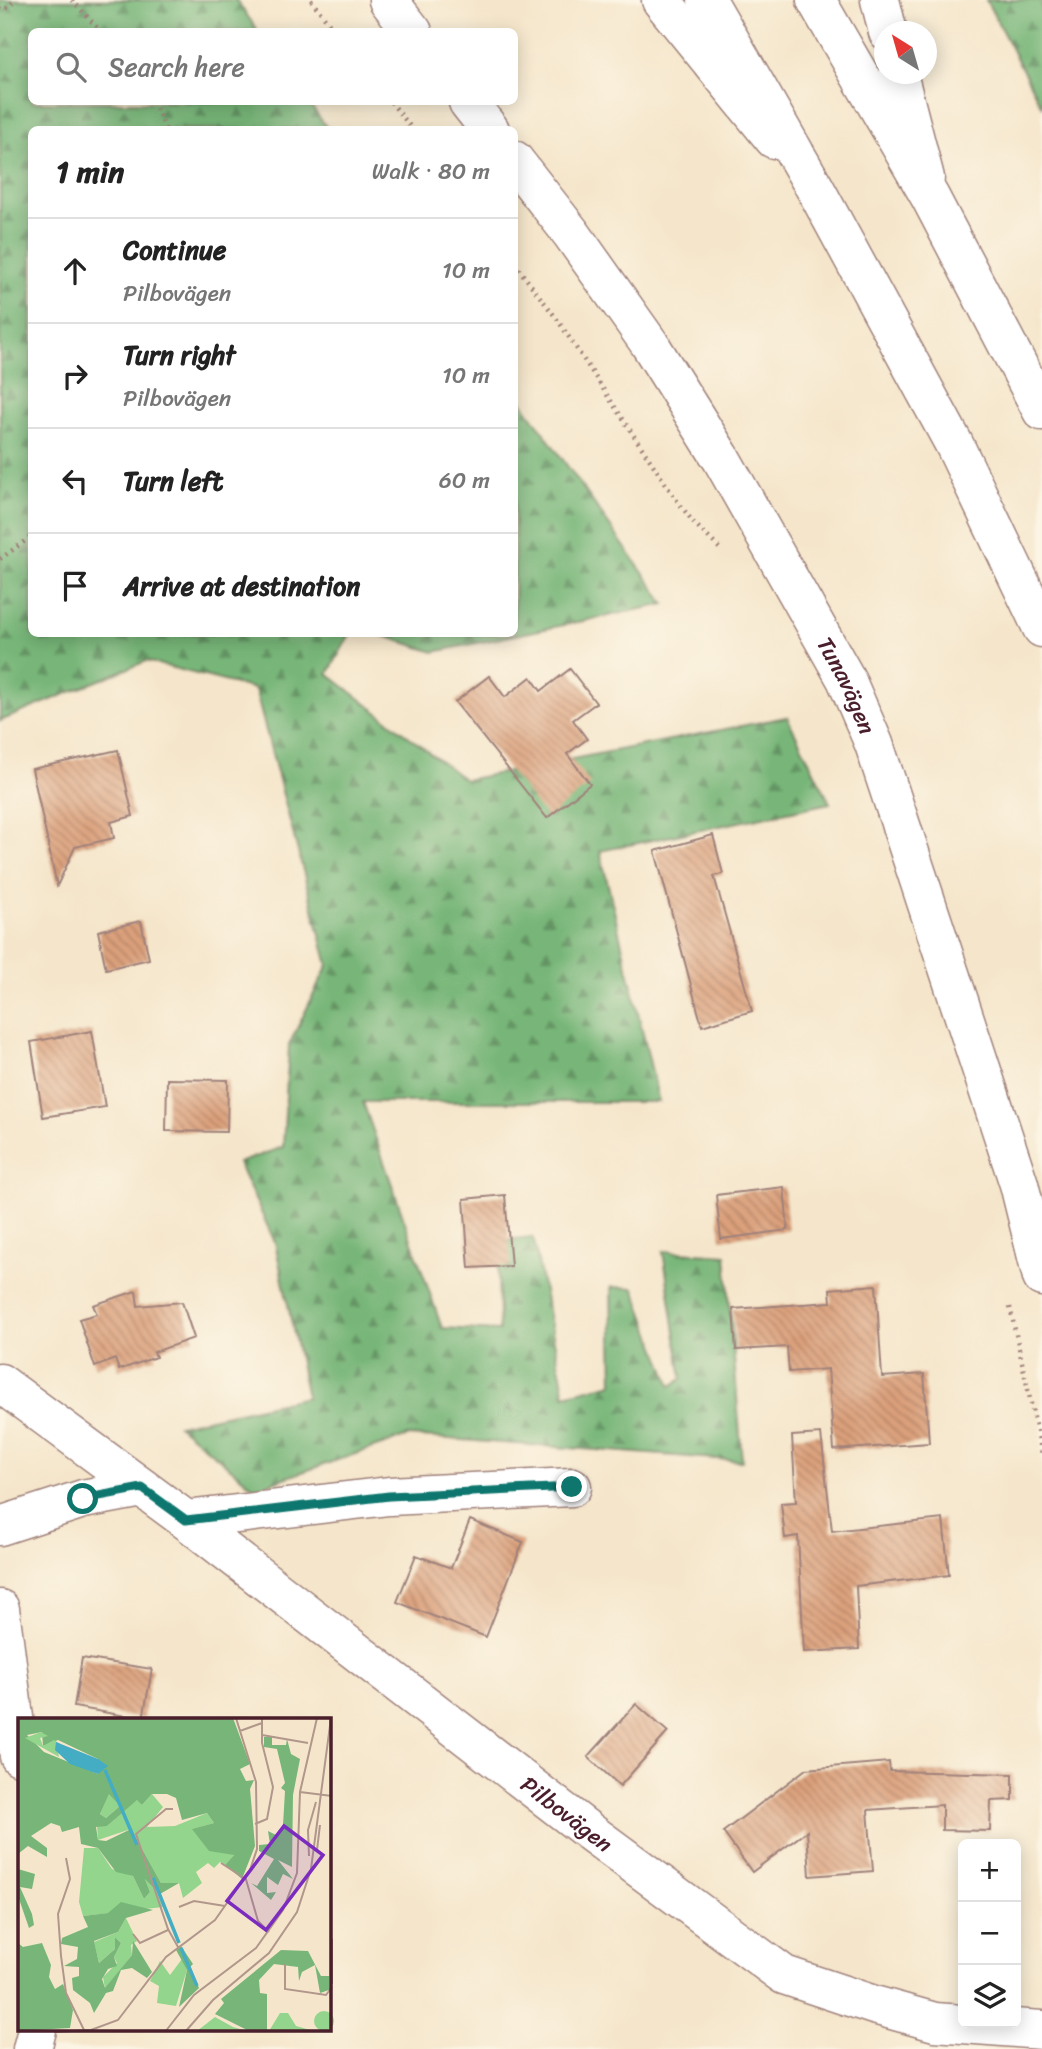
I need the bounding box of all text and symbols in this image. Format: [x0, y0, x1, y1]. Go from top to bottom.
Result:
north arrow [874, 21, 937, 84]
search box [28, 28, 518, 105]
text: Search here [108, 44, 245, 90]
icon: search [52, 48, 90, 86]
text: 1 min [56, 145, 124, 199]
text: Walk · 80 m [372, 151, 490, 192]
text: Continue [123, 227, 226, 273]
text: 10 m [442, 250, 490, 291]
icon: ahead [56, 252, 94, 290]
text: Pilbovägen [123, 273, 231, 314]
text: Turn right [123, 332, 236, 378]
text: 10 m [442, 355, 490, 396]
icon: right [56, 357, 94, 395]
text: Pilbovägen [123, 378, 231, 419]
text: Turn left [123, 458, 223, 504]
text: 60 m [439, 460, 490, 501]
icon: left [56, 462, 94, 500]
text: Arrive at destination [123, 563, 360, 609]
icon: arrive [56, 567, 94, 605]
street label: Tunavägen [805, 629, 887, 741]
route end [556, 1471, 587, 1502]
route start [67, 1483, 98, 1514]
inset map [18, 1718, 331, 2032]
street label: Pilbovägen [511, 1765, 622, 1864]
map controls [958, 1839, 1021, 2028]
button: + [958, 1839, 1021, 1902]
button: − [958, 1902, 1021, 1965]
button: layers [958, 1965, 1021, 2028]

